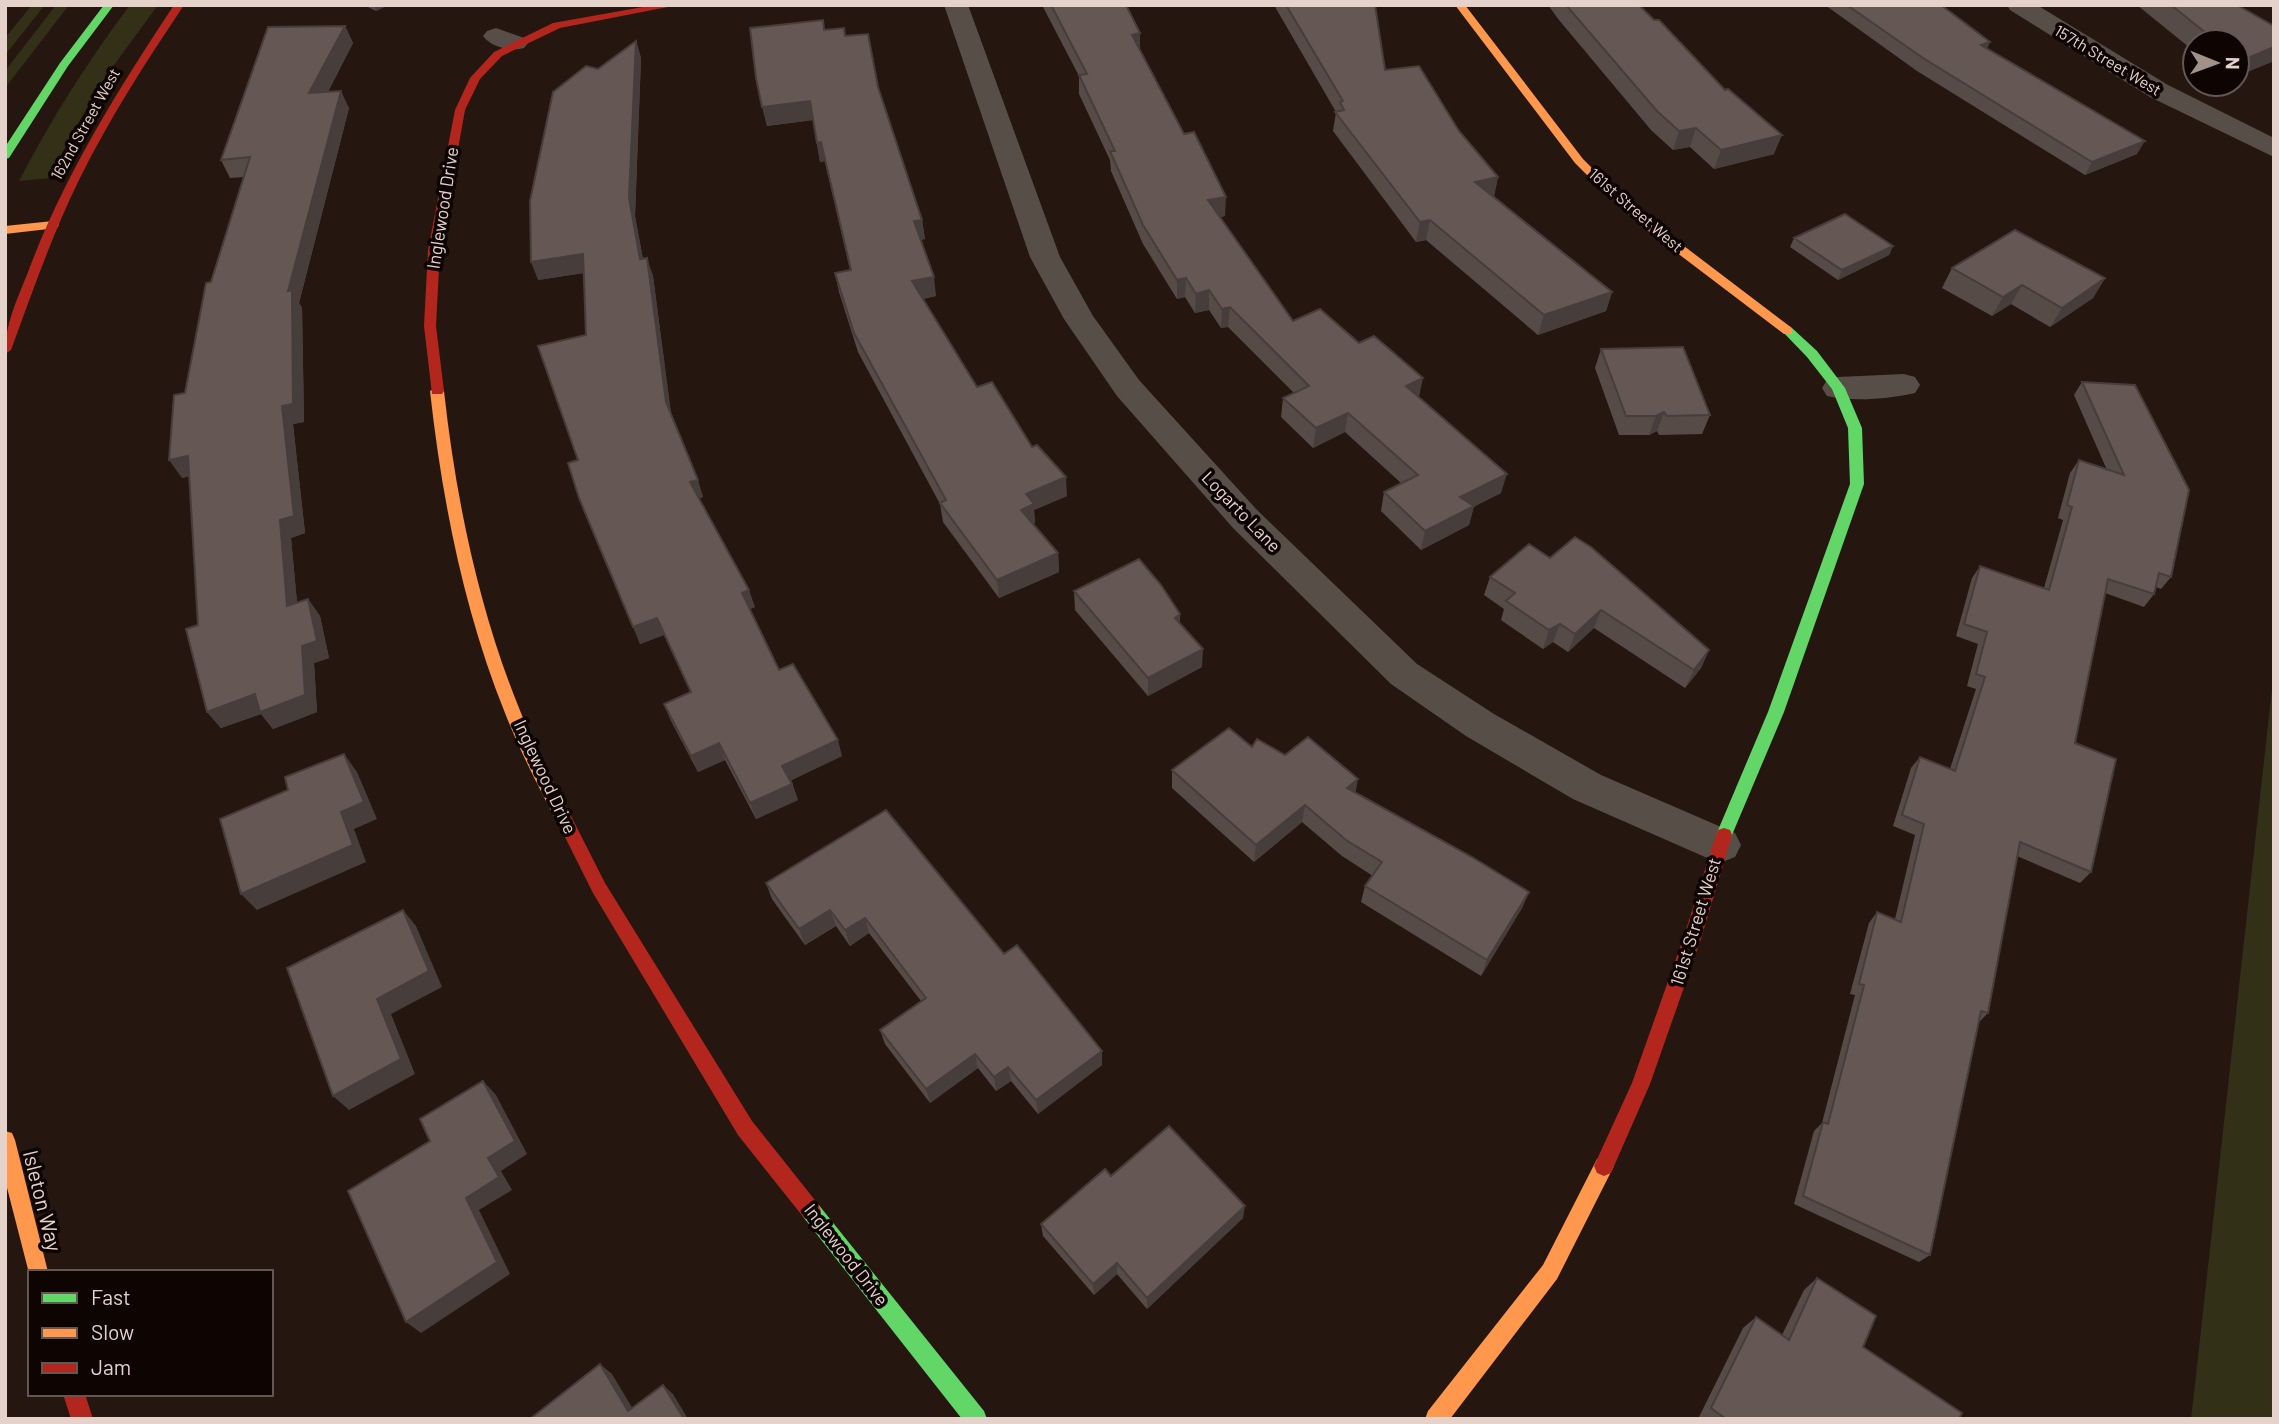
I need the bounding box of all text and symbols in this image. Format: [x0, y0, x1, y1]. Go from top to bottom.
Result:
street label: 157th Street West [2051, 20, 2165, 99]
north arrow [2181, 28, 2251, 98]
text: N [2222, 57, 2245, 70]
street label: 162nd Street West [46, 65, 123, 183]
street label: Inglewood Drive [422, 145, 463, 270]
street label: 161st Street West [1586, 164, 1687, 255]
street label: Logarto Lane [1198, 466, 1286, 556]
street label: Inglewood Drive [510, 716, 582, 837]
street label: 161st Street West [1665, 855, 1725, 988]
street label: Isleton Way [19, 1147, 68, 1254]
street label: Inglewood Drive [800, 1199, 893, 1310]
legend [28, 1270, 273, 1396]
text: Fast [91, 1284, 131, 1309]
text: Slow [91, 1319, 134, 1344]
text: Jam [91, 1354, 131, 1379]

